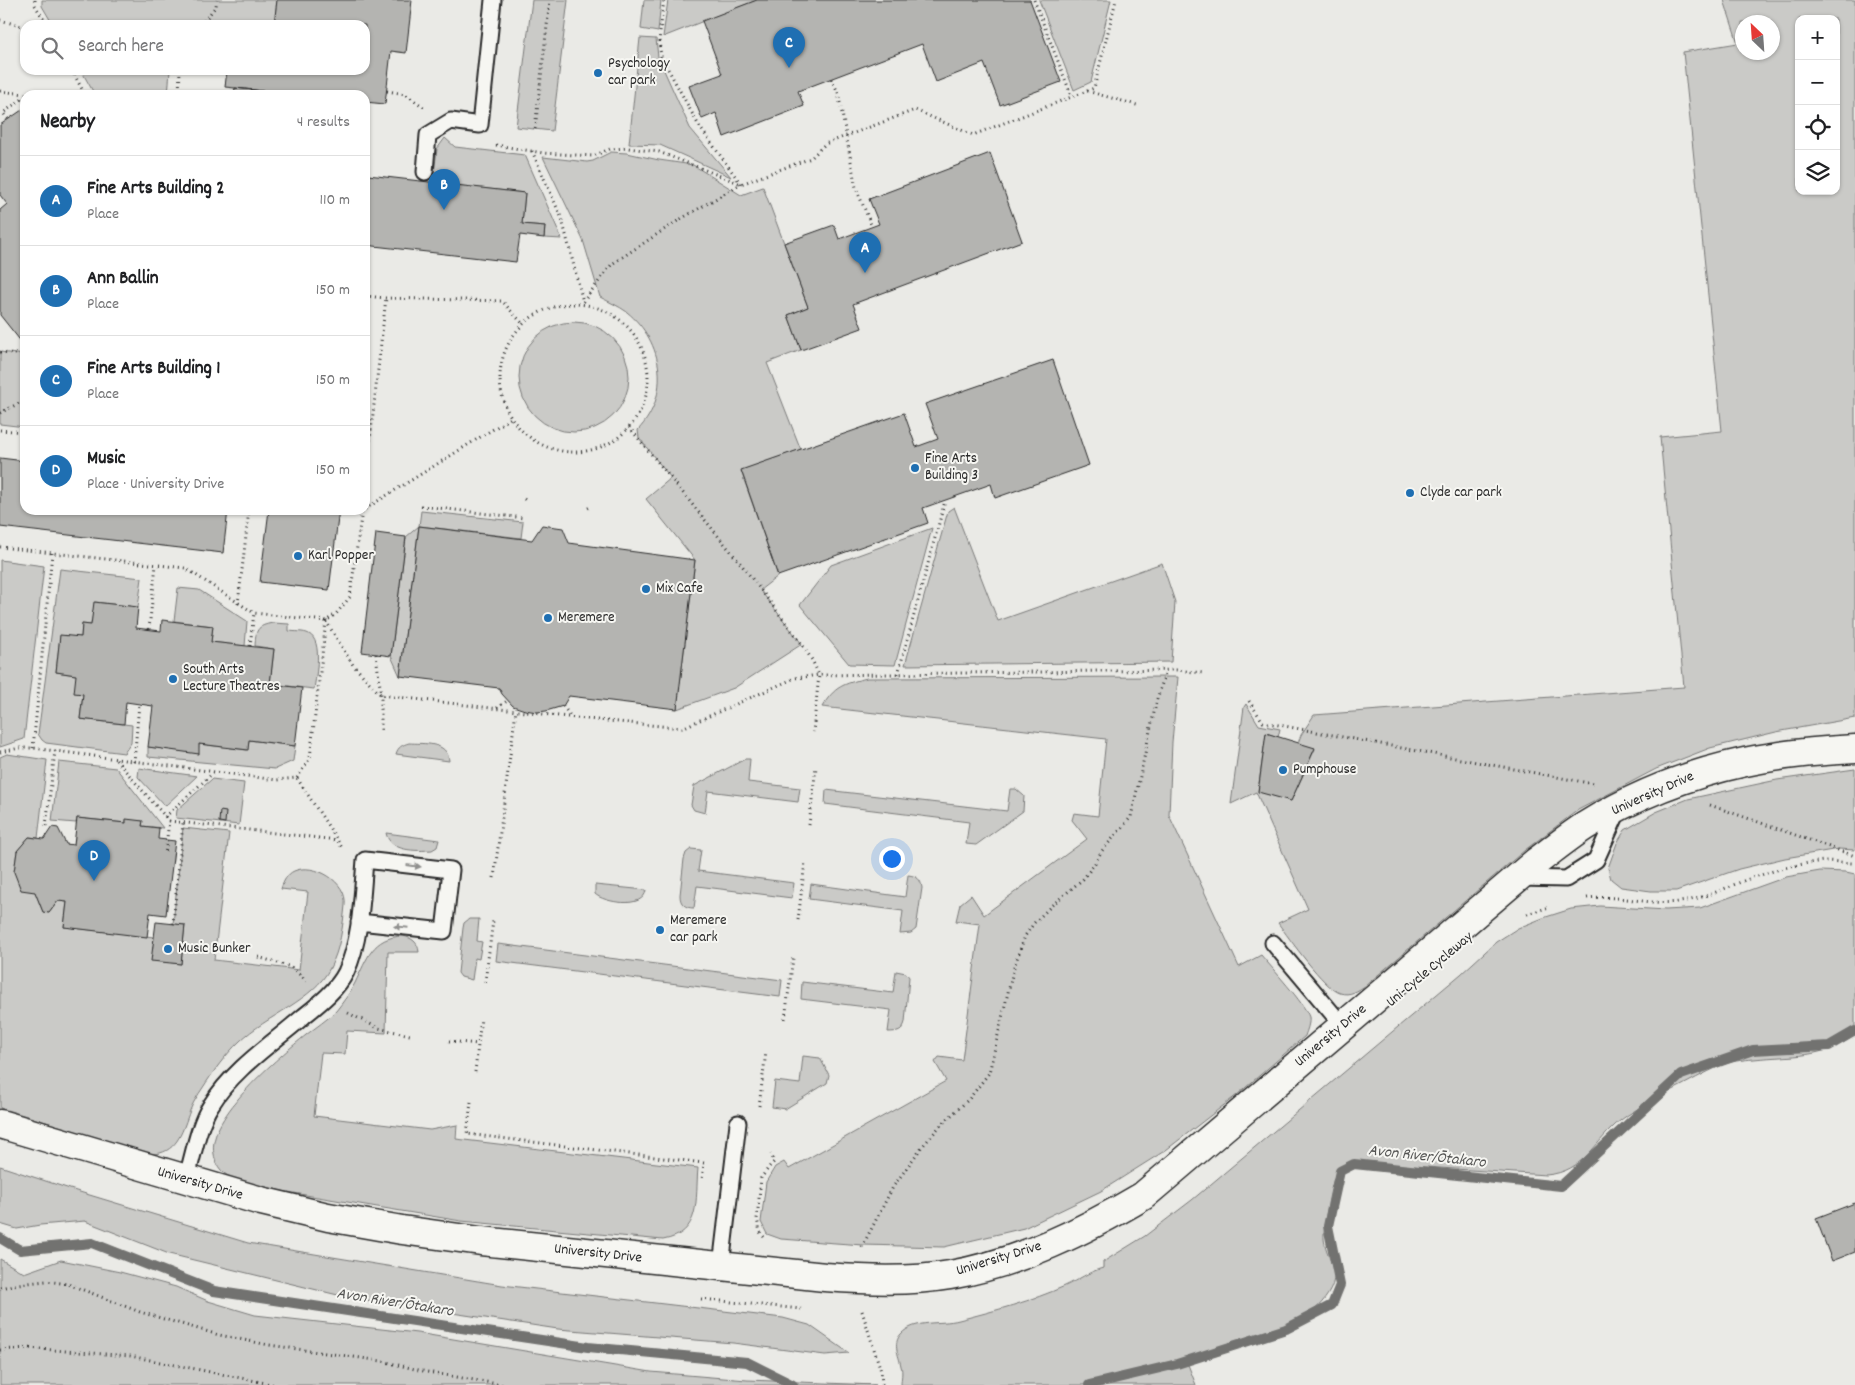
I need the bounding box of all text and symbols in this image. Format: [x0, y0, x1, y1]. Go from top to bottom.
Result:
north arrow [1735, 15, 1780, 60]
map controls [1795, 15, 1840, 195]
button: + [1795, 15, 1840, 60]
search box [20, 20, 370, 75]
pin: C [773, 27, 805, 68]
icon: search [38, 34, 66, 62]
text: Search here [78, 34, 164, 61]
place label: Psychology car park [608, 53, 671, 92]
button: − [1795, 60, 1840, 105]
marker: Psychology car park [592, 67, 604, 79]
button: locate [1795, 105, 1840, 150]
text: Nearby [40, 108, 95, 138]
text: 4 results [297, 111, 350, 134]
button: layers [1795, 150, 1840, 195]
pin: B [428, 169, 460, 210]
text: Fine Arts Building 2 [87, 176, 225, 203]
text: A [52, 189, 60, 212]
text: 110 m [320, 189, 350, 212]
text: Place [87, 203, 119, 226]
pin: A [849, 232, 881, 273]
text: Ann Ballin [87, 266, 159, 293]
text: B [52, 279, 60, 302]
text: 150 m [316, 279, 350, 302]
text: Place [87, 293, 119, 316]
text: Fine Arts Building 1 [87, 356, 220, 383]
text: C [52, 369, 60, 392]
text: 150 m [316, 369, 350, 392]
text: Place [87, 383, 119, 406]
text: Music [87, 446, 125, 473]
place label: Fine Arts Building 3 [925, 448, 978, 487]
text: D [52, 459, 60, 482]
text: 150 m [316, 459, 350, 482]
marker: Fine Arts Building 3 [909, 462, 921, 474]
text: Place · University Drive [87, 473, 224, 496]
place label: Clyde car park [1420, 482, 1502, 504]
marker: Clyde car park [1404, 487, 1416, 499]
place label: Karl Popper [308, 545, 374, 567]
marker: Karl Popper [292, 550, 304, 562]
place label: Mix Cafe [656, 578, 703, 600]
marker: Mix Cafe [640, 583, 652, 595]
place label: Meremere [558, 607, 615, 629]
marker: Meremere [542, 612, 554, 624]
place label: South Arts Lecture Theatres [183, 659, 280, 698]
marker: South Arts Lecture Theatres [167, 673, 179, 685]
place label: Pumphouse [1293, 759, 1357, 781]
marker: Pumphouse [1277, 764, 1289, 776]
street label: University Drive [1608, 766, 1698, 822]
pin: D [78, 840, 110, 881]
your location [879, 846, 905, 872]
one-way arrow [406, 862, 422, 870]
place label: Meremere car park [670, 910, 727, 949]
one-way arrow [393, 923, 409, 931]
marker: Meremere car park [654, 924, 666, 936]
street label: Uni-Cycle Cycleway [1382, 926, 1479, 1013]
place label: Music Bunker [178, 938, 251, 960]
marker: Music Bunker [162, 943, 174, 955]
street label: University Drive [1290, 999, 1372, 1073]
water label: Avon River/Ōtakaro [1367, 1139, 1488, 1175]
street label: University Drive [155, 1161, 246, 1207]
street label: University Drive [954, 1235, 1045, 1282]
street label: University Drive [553, 1238, 643, 1270]
water label: Avon River/Ōtakaro [335, 1282, 456, 1324]

